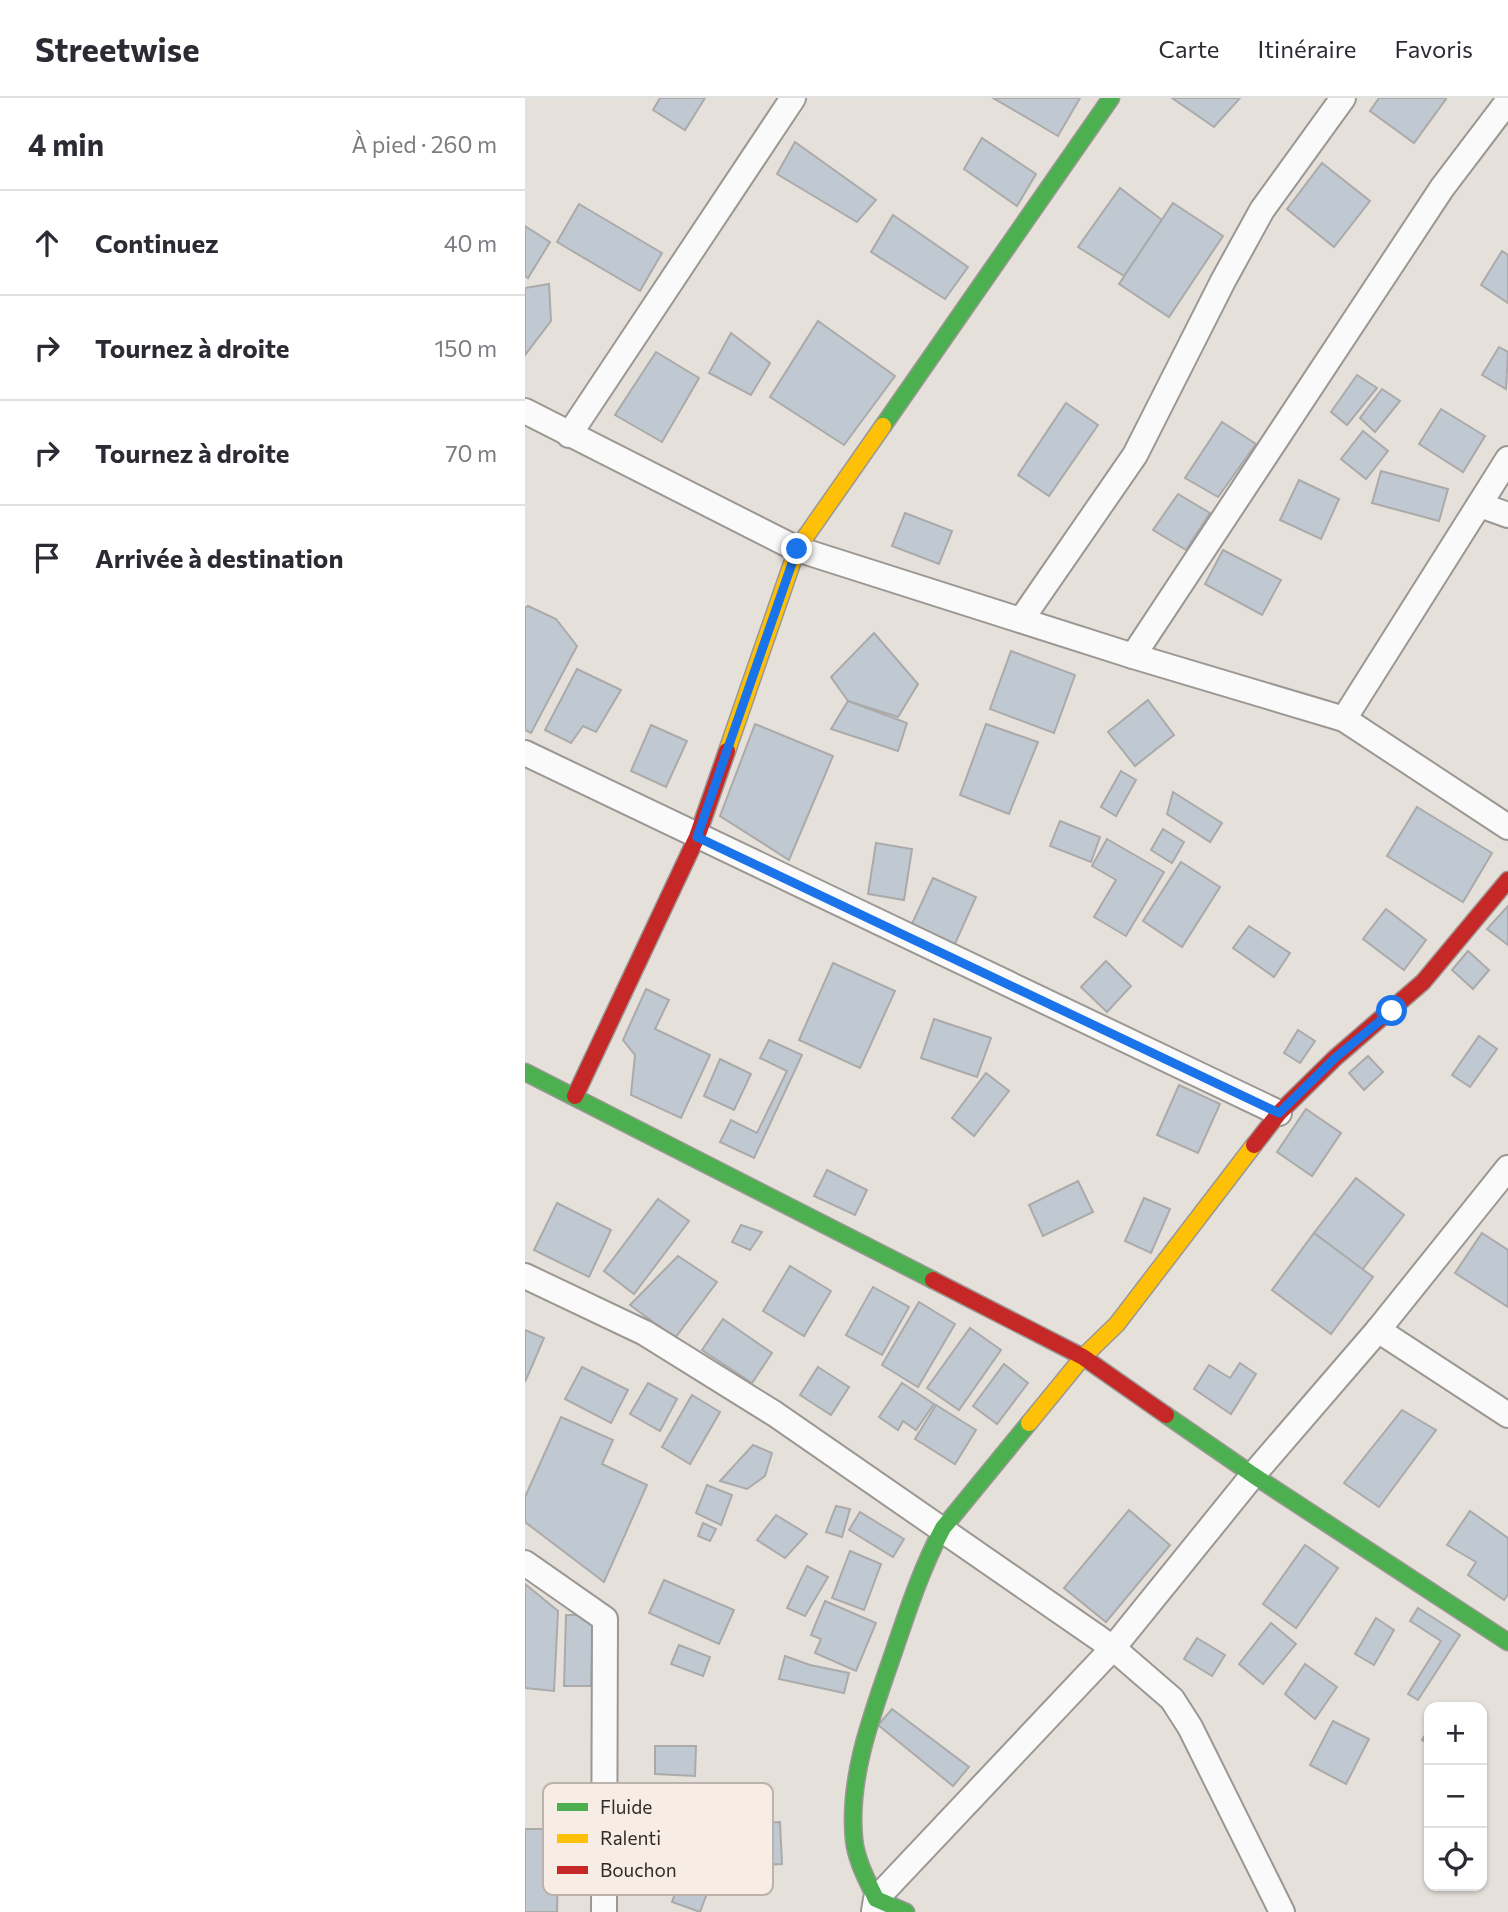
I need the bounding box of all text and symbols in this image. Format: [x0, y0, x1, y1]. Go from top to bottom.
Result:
text: Streetwise [35, 28, 200, 69]
text: Carte [1159, 34, 1220, 63]
text: Itinéraire [1258, 34, 1357, 63]
text: Favoris [1395, 34, 1473, 63]
text: 4 min [28, 125, 104, 162]
text: À pied · 260 m [351, 130, 497, 158]
icon: ahead [28, 224, 66, 262]
text: Continuez [95, 227, 219, 258]
text: 40 m [444, 229, 497, 257]
icon: right [28, 329, 66, 367]
text: Tournez à droite [95, 332, 290, 363]
text: 150 m [434, 334, 497, 362]
icon: right [28, 434, 66, 472]
text: Tournez à droite [95, 437, 290, 468]
text: 70 m [445, 439, 497, 467]
route end [781, 533, 812, 564]
icon: arrive [28, 539, 66, 577]
text: Arrivée à destination [95, 542, 343, 573]
route start [1376, 995, 1407, 1026]
map controls [1424, 1702, 1487, 1891]
button: + [1424, 1702, 1487, 1765]
button: − [1424, 1765, 1487, 1828]
legend [543, 1783, 773, 1895]
text: Fluide [600, 1795, 652, 1818]
text: Ralenti [600, 1826, 661, 1849]
button: locate [1424, 1828, 1487, 1891]
text: Bouchon [600, 1858, 677, 1881]

